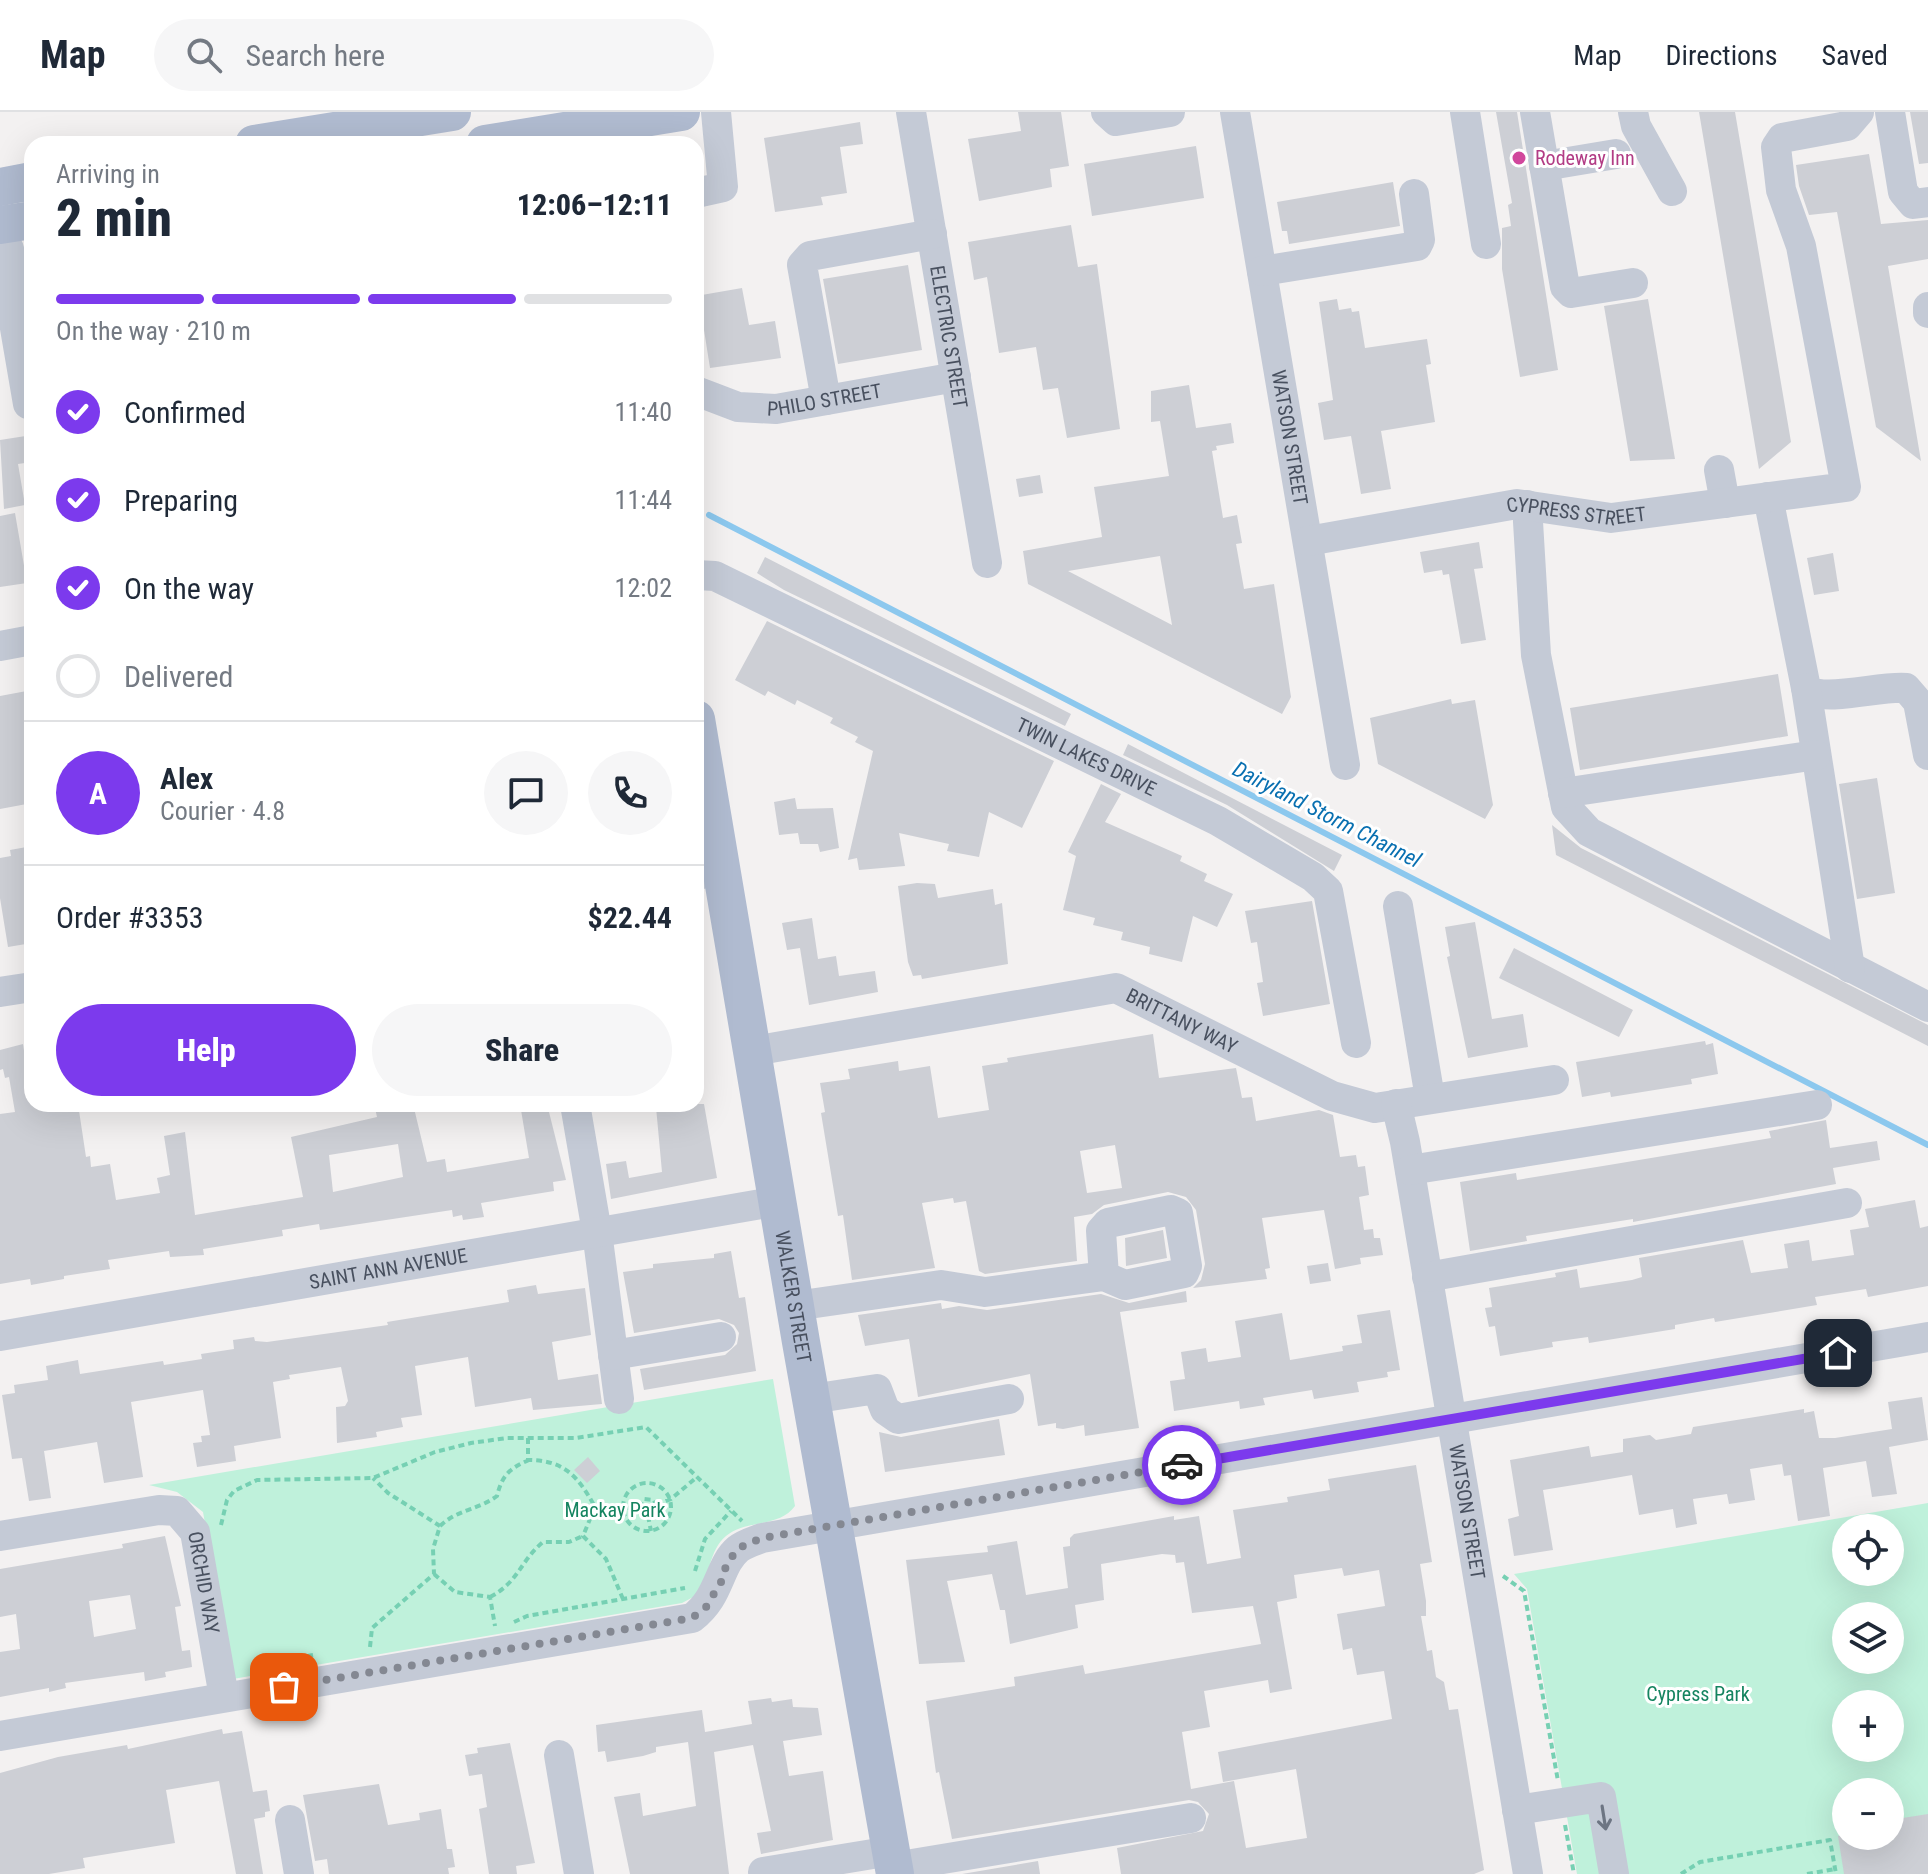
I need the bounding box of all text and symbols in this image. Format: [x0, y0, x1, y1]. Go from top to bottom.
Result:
search box [154, 19, 714, 91]
text: Map [40, 33, 106, 77]
icon: search [182, 33, 226, 77]
text: Search here [246, 38, 385, 73]
text: Map [1573, 39, 1622, 72]
text: Directions [1666, 39, 1777, 72]
text: Saved [1821, 39, 1888, 72]
place label: Rodeway Inn [1535, 146, 1635, 170]
marker: Rodeway Inn [1510, 149, 1528, 167]
text: Arriving in [56, 159, 160, 189]
text: 12:06–12:11 [517, 187, 672, 222]
text: 2 min [56, 188, 172, 249]
street label: ELECTRIC STREET [925, 264, 973, 410]
text: On the way · 210 m [56, 316, 251, 346]
street label: WATSON STREET [1267, 368, 1313, 507]
street label: PHILO STREET [766, 378, 883, 421]
icon: check [56, 390, 100, 434]
text: Confirmed [124, 395, 246, 430]
text: 11:40 [615, 397, 672, 427]
icon: check [56, 478, 100, 522]
text: Preparing [124, 483, 238, 518]
text: 11:44 [615, 485, 672, 515]
street label: CYPRESS STREET [1504, 492, 1647, 531]
icon: check [56, 566, 100, 610]
text: On the way [124, 571, 254, 606]
text: 12:02 [615, 573, 672, 603]
text: Delivered [124, 659, 233, 694]
street label: TWIN LAKES DRIVE [1012, 713, 1160, 801]
button: chat [484, 751, 568, 835]
button: phone [588, 751, 672, 835]
water label: Dairyland Storm Channel [1229, 756, 1426, 873]
text: Alex [160, 761, 213, 796]
text: A [89, 776, 107, 811]
text: Courier · 4.8 [160, 796, 285, 826]
text: Order #3353 [56, 900, 204, 935]
text: $22.44 [587, 900, 672, 935]
street label: BRITTANY WAY [1122, 983, 1242, 1059]
button: Help [56, 1004, 356, 1096]
button: Share [372, 1004, 672, 1096]
street label: WALKER STREET [770, 1229, 817, 1365]
street label: SAINT ANN AVENUE [307, 1243, 469, 1294]
pin [1804, 1319, 1872, 1387]
icon: home [1816, 1331, 1860, 1375]
courier [1142, 1425, 1222, 1505]
street label: WATSON STREET [1444, 1442, 1490, 1581]
icon: car [1160, 1443, 1204, 1487]
park label: Mackay Park [565, 1498, 665, 1522]
map controls [1832, 1514, 1904, 1850]
button: locate [1832, 1514, 1904, 1586]
street label: ORCHID WAY [183, 1529, 225, 1636]
button: layers [1832, 1602, 1904, 1674]
pin [250, 1653, 318, 1721]
icon: bag [262, 1665, 306, 1709]
park label: Cypress Park [1646, 1682, 1750, 1706]
button: + [1832, 1690, 1904, 1762]
button: − [1832, 1778, 1904, 1850]
one-way arrow [1598, 1805, 1613, 1831]

